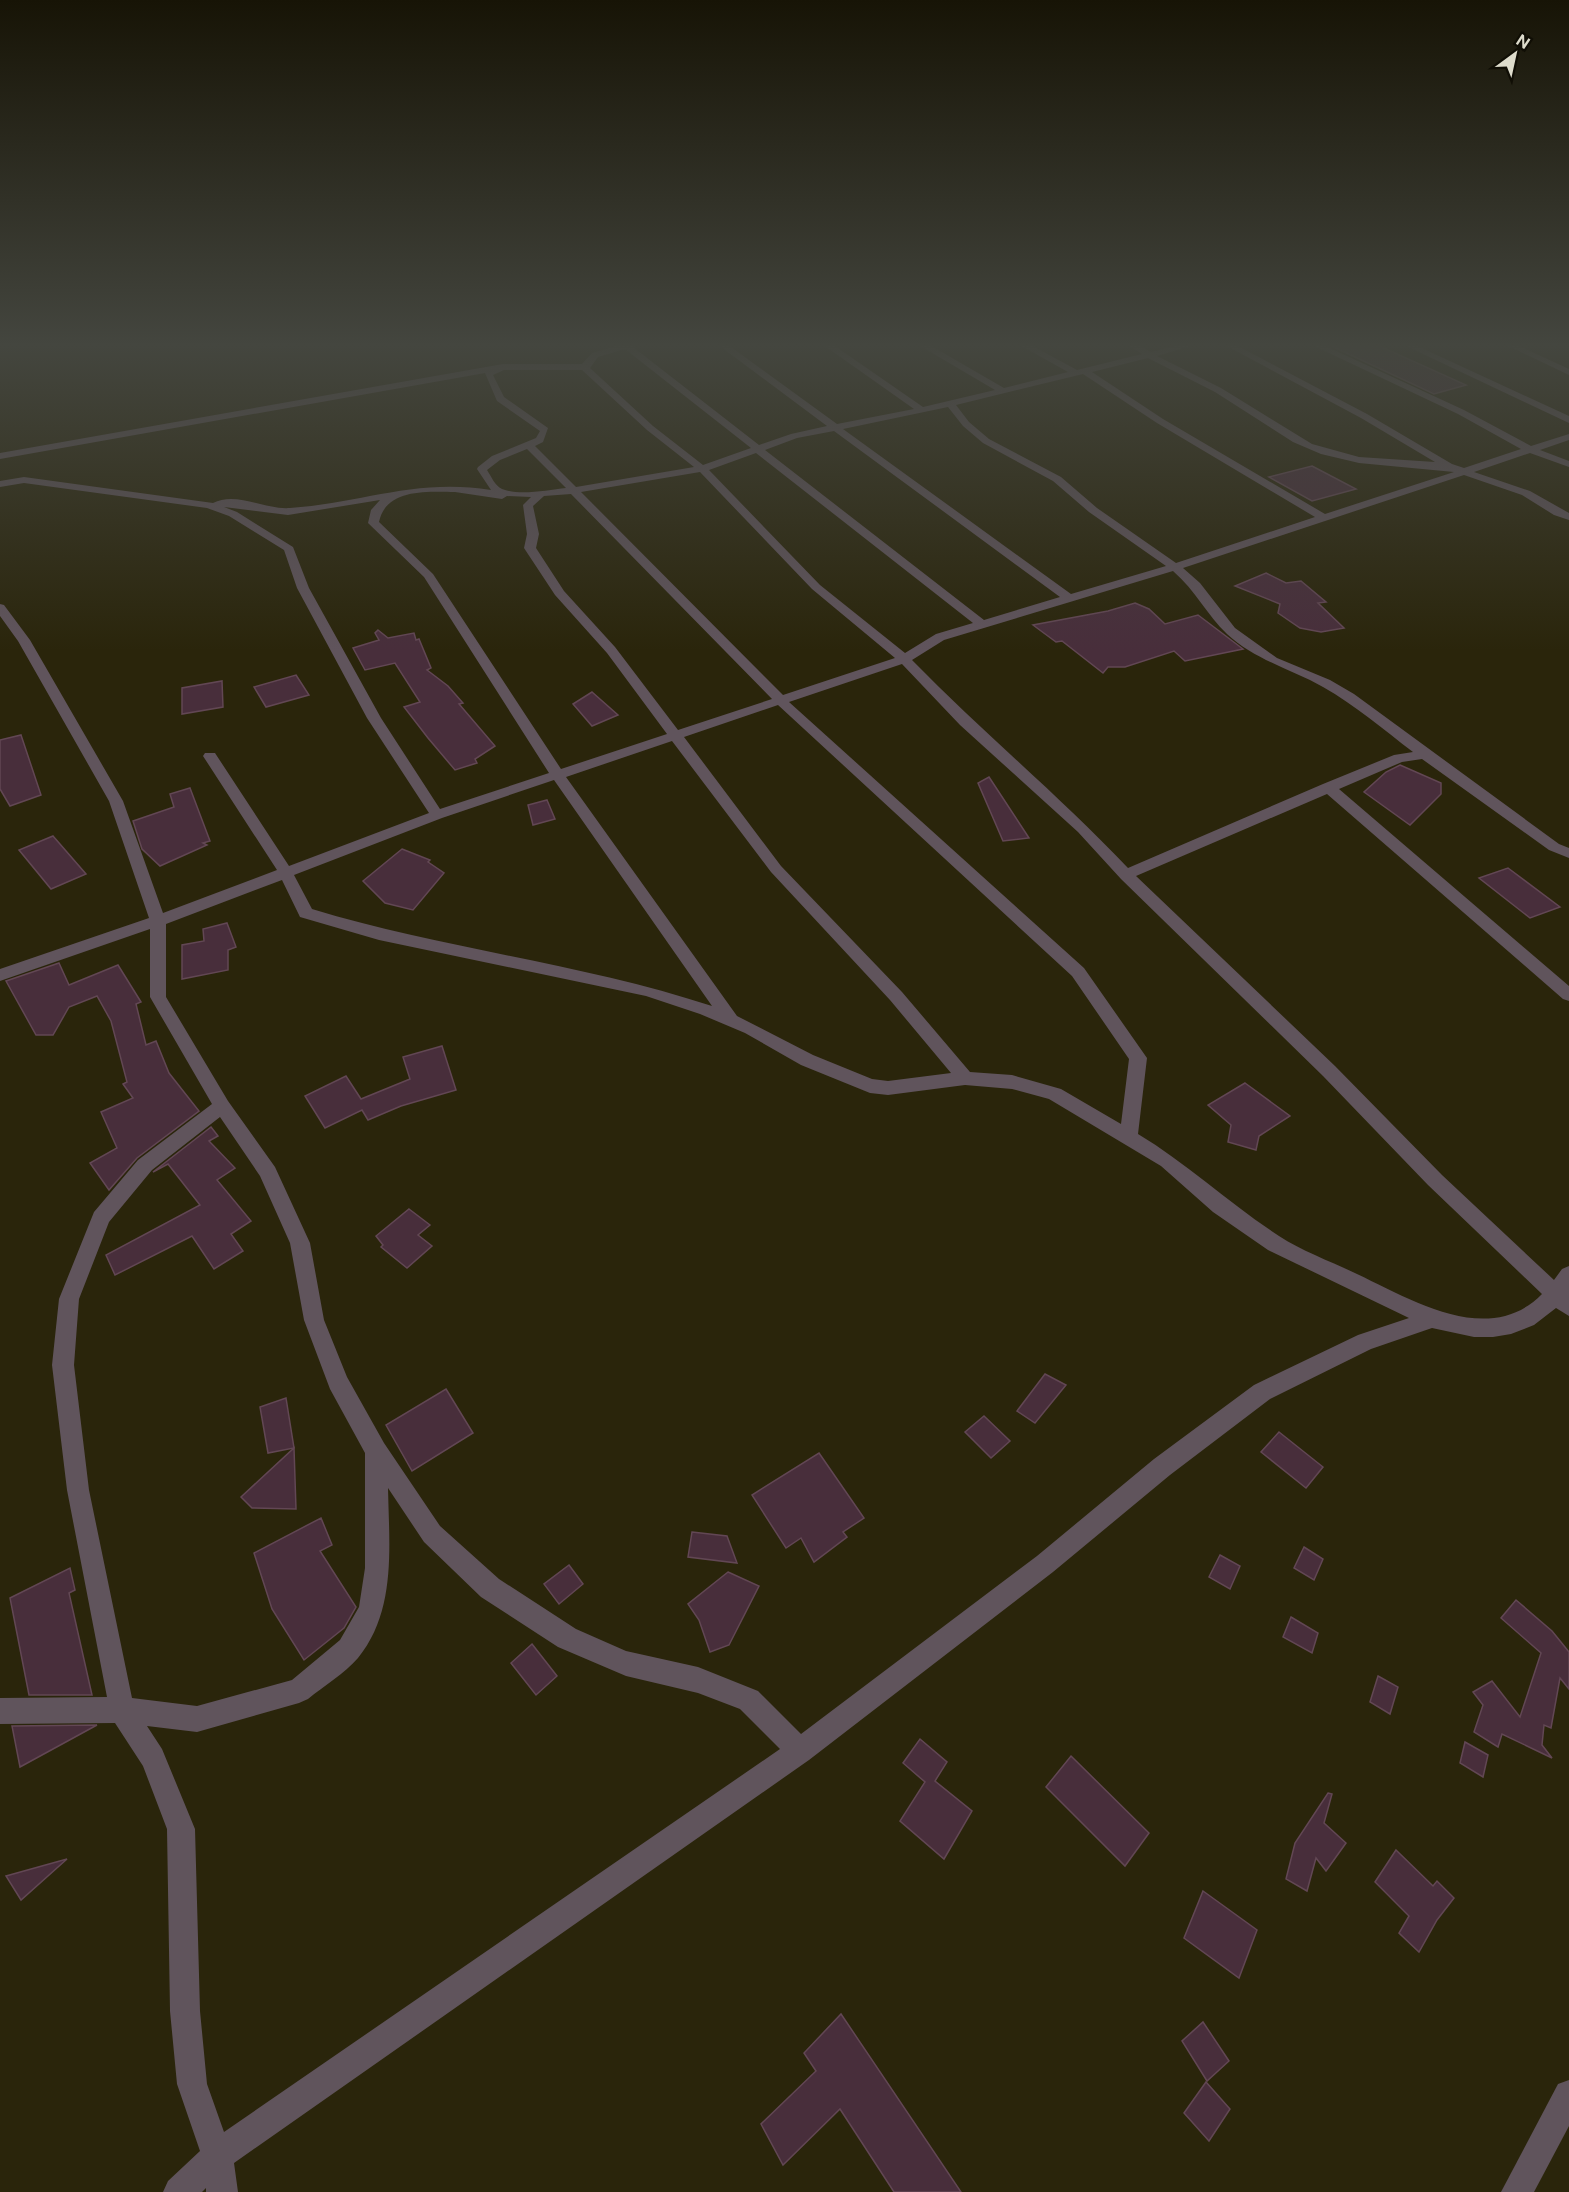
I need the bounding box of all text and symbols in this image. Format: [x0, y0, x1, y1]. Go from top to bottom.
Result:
north arrow [1485, 24, 1545, 84]
text: N [1512, 30, 1533, 53]

